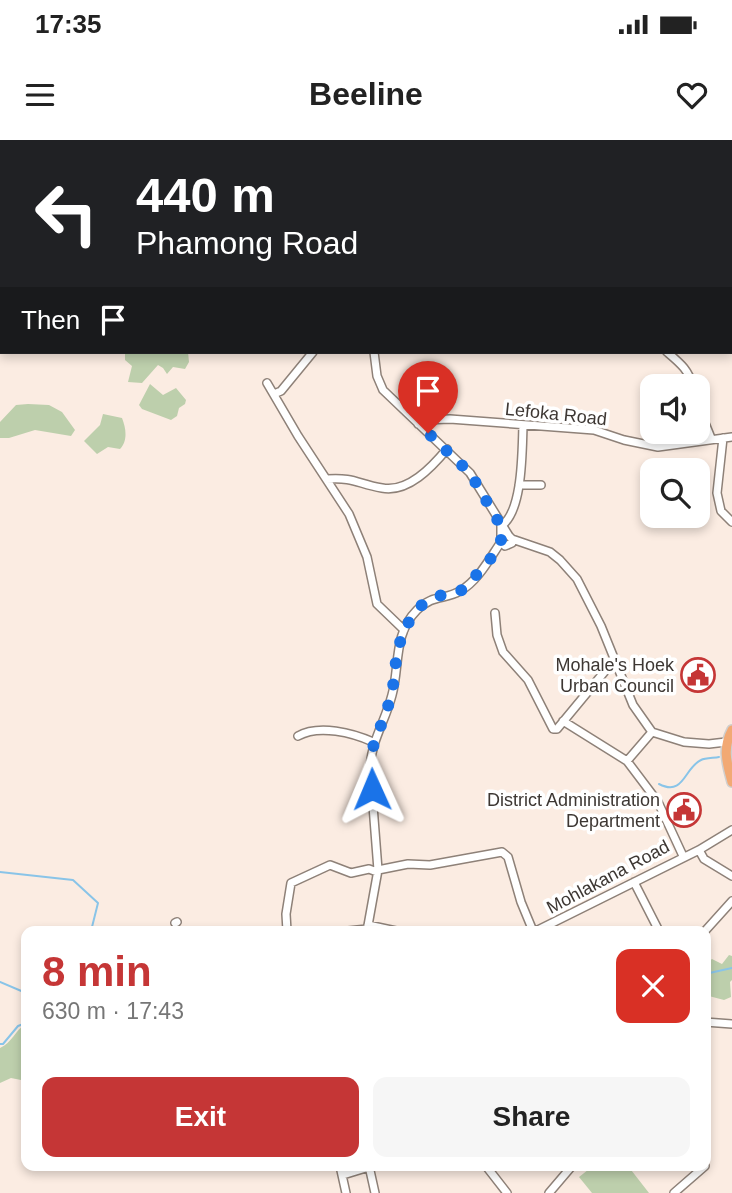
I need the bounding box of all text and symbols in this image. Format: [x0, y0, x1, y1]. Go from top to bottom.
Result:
text: 17:35 [35, 9, 102, 39]
icon: menu [21, 76, 59, 114]
text: Beeline [309, 76, 423, 112]
icon: heart [673, 76, 711, 114]
icon: left [21, 168, 112, 259]
text: 440 m [136, 168, 275, 222]
text: Phamong Road [136, 225, 358, 261]
icon: arrive [94, 301, 132, 339]
text: Then [21, 305, 80, 335]
pin [398, 361, 458, 433]
icon: arrive [409, 372, 447, 410]
map controls [640, 374, 710, 528]
button: sound [640, 374, 710, 444]
street label: Lefoka Road [504, 399, 608, 429]
button: search [640, 458, 710, 528]
place label: Mohale's Hoek Urban Council [556, 655, 675, 696]
public building icon: Mohale's Hoek Urban Council [679, 656, 717, 694]
position arrow [335, 752, 409, 826]
place label: District Administration Department [487, 790, 660, 831]
public building icon: District Administration Department [665, 791, 703, 829]
street label: Mohlakana Road [543, 836, 673, 918]
text: 8 min [42, 948, 152, 995]
button: close [616, 949, 690, 1023]
text: 630 m · 17:43 [42, 998, 184, 1024]
button: Exit [42, 1077, 359, 1157]
button: Share [373, 1077, 690, 1157]

